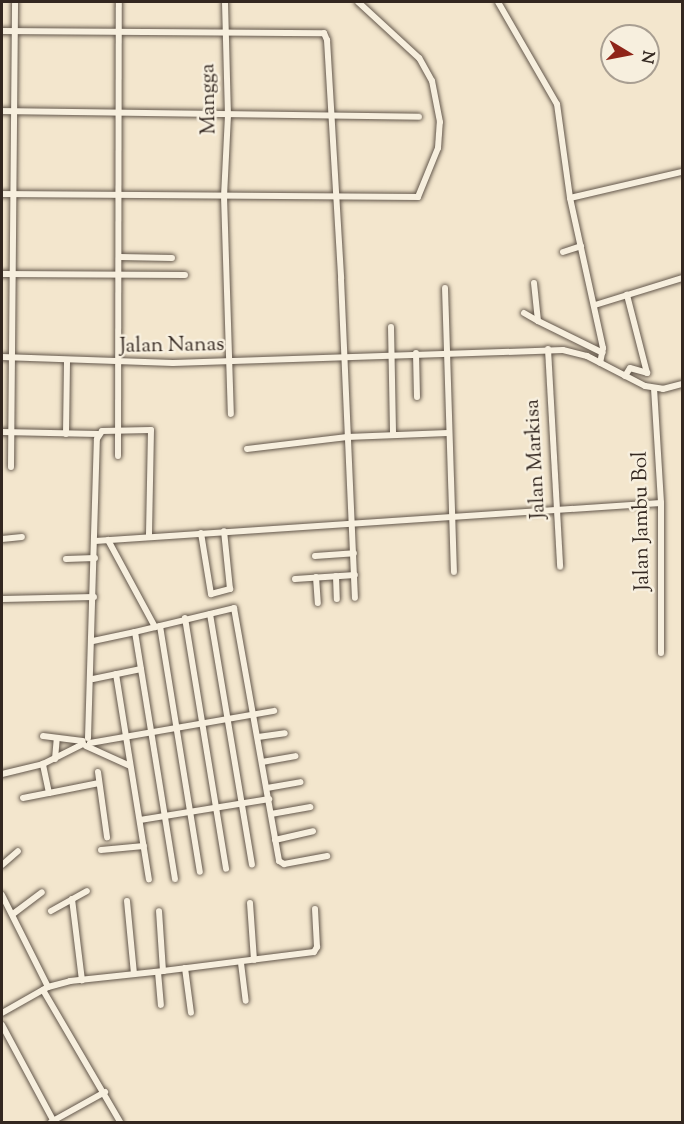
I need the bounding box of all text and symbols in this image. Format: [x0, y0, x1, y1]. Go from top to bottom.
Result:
north arrow [600, 24, 660, 84]
text: N [634, 49, 659, 65]
street label: Mangga [196, 63, 222, 135]
street label: Jalan Nanas [119, 332, 225, 360]
street label: Jalan Markisa [520, 398, 552, 520]
street label: Jalan Jambu Bol [628, 451, 656, 591]

